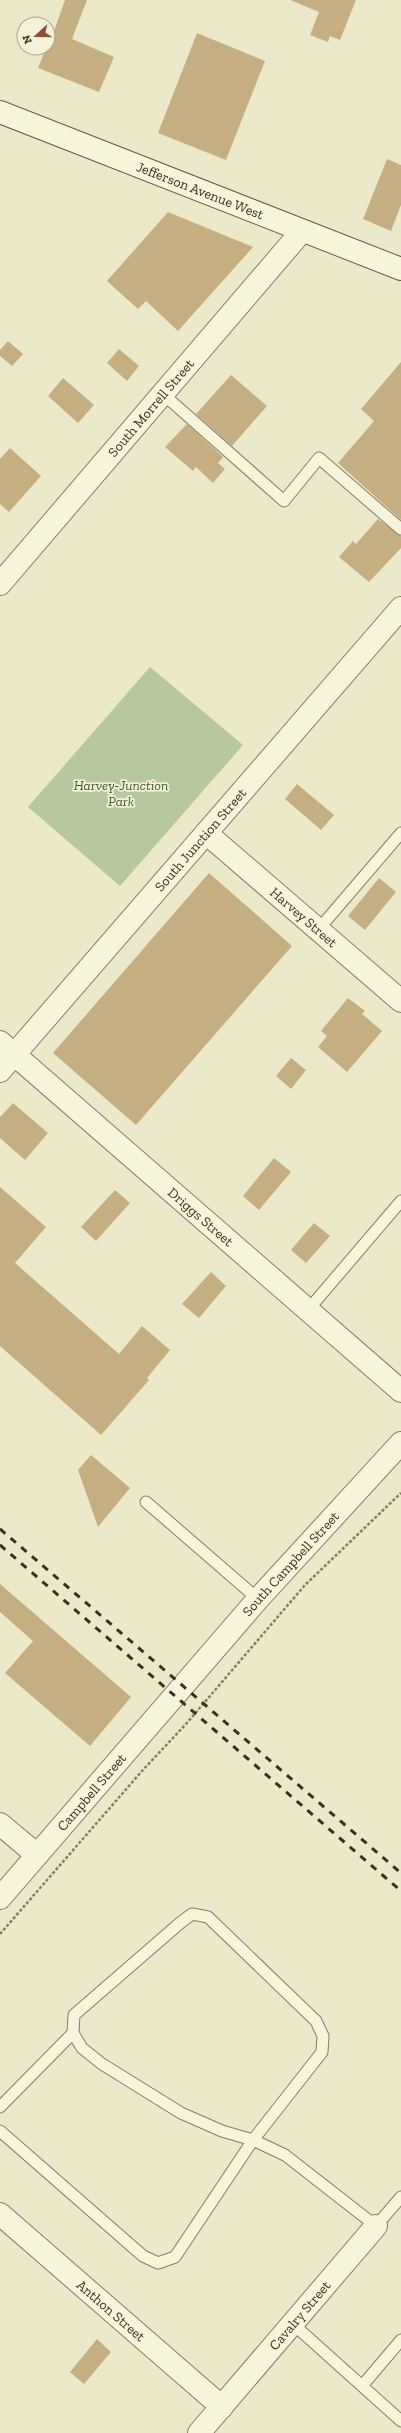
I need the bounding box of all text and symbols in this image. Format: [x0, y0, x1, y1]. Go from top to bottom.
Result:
north arrow [16, 16, 56, 56]
text: N [19, 33, 35, 46]
street label: Jefferson Avenue West [134, 158, 267, 224]
street label: South Morrell Street [104, 355, 198, 461]
park label: Harvey-Junction Park [74, 777, 168, 810]
street label: South Junction Street [151, 784, 251, 895]
street label: Harvey Street [266, 884, 341, 952]
street label: Driggs Street [164, 1184, 237, 1251]
street label: South Campbell Street [239, 1507, 344, 1620]
street label: Campbell Street [54, 1749, 131, 1835]
street label: Anthon Street [73, 2276, 149, 2346]
street label: Cavalry Street [266, 2277, 335, 2354]

